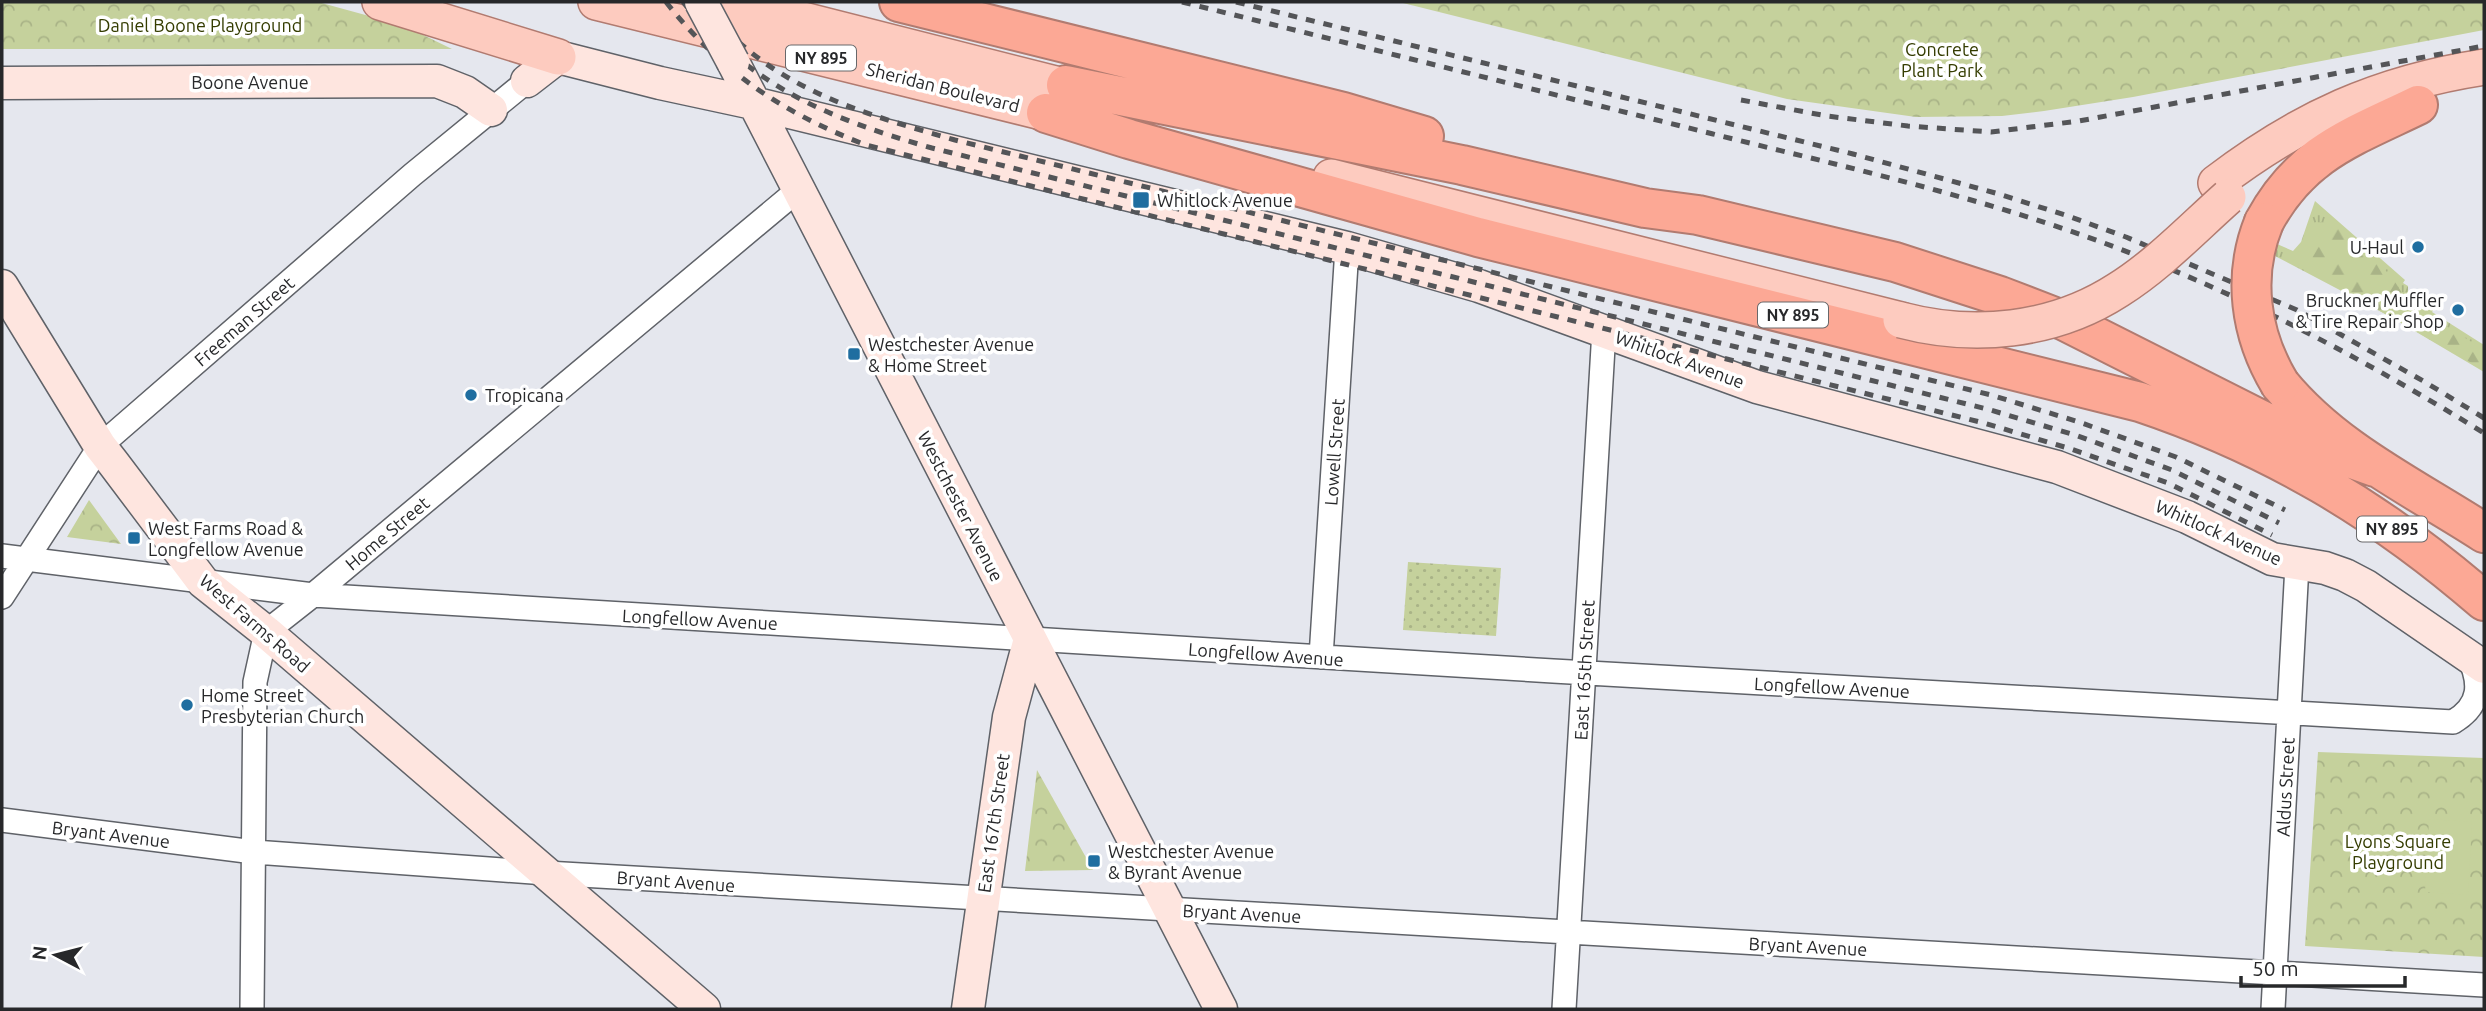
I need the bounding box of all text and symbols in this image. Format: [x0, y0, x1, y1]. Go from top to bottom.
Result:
park label: Daniel Boone Playground [98, 15, 302, 35]
park label: Concrete Plant Park [1901, 39, 1983, 80]
road number: NY 895 [786, 46, 856, 71]
street label: Sheridan Boulevard [864, 58, 1022, 116]
street label: Boone Avenue [191, 72, 309, 92]
marker: Whitlock Avenue [1131, 190, 1151, 210]
place label: Whitlock Avenue [1157, 190, 1293, 210]
place label: U-Haul [2350, 237, 2404, 257]
marker: U-Haul [2410, 239, 2426, 255]
street label: Freeman Street [190, 272, 298, 370]
place label: Bruckner Muffler & Tire Repair Shop [2295, 290, 2444, 331]
road number: NY 895 [1758, 302, 1828, 328]
marker: Bruckner Muffler & Tire Repair Shop [2450, 302, 2466, 318]
street label: Whitlock Avenue [1613, 326, 1747, 392]
place label: Westchester Avenue & Home Street [868, 334, 1034, 375]
marker: Westchester Avenue & Home Street [846, 346, 862, 362]
place label: Tropicana [485, 385, 564, 405]
marker: Tropicana [463, 387, 479, 403]
street label: Lowell Street [1320, 398, 1348, 506]
street label: Westchester Avenue [914, 427, 1008, 585]
street label: Home Street [341, 492, 433, 574]
street label: Whitlock Avenue [2153, 495, 2285, 569]
road number: NY 895 [2357, 516, 2427, 542]
place label: West Farms Road & Longfellow Avenue [148, 518, 304, 559]
marker: West Farms Road & Longfellow Avenue [126, 530, 142, 546]
street label: West Farms Road [196, 570, 314, 676]
street label: East 165th Street [1570, 599, 1598, 741]
street label: Longfellow Avenue [622, 605, 778, 633]
street label: Longfellow Avenue [1188, 639, 1344, 669]
street label: Longfellow Avenue [1754, 673, 1910, 701]
place label: Home Street Presbyterian Church [201, 685, 364, 726]
marker: Home Street Presbyterian Church [179, 697, 195, 713]
street label: Aldus Street [2272, 737, 2298, 837]
street label: East 167th Street [973, 752, 1013, 894]
street label: Bryant Avenue [51, 817, 171, 851]
park label: Lyons Square Playground [2345, 831, 2451, 872]
place label: Westchester Avenue & Byrant Avenue [1108, 841, 1274, 882]
marker: Westchester Avenue & Byrant Avenue [1086, 853, 1102, 869]
street label: Bryant Avenue [616, 867, 736, 895]
street label: Bryant Avenue [1182, 900, 1302, 926]
north arrow [21, 920, 91, 990]
street label: Bryant Avenue [1748, 933, 1868, 959]
scale bar [2241, 944, 2406, 988]
text: N [27, 945, 51, 961]
text: 50 m [2252, 956, 2299, 980]

